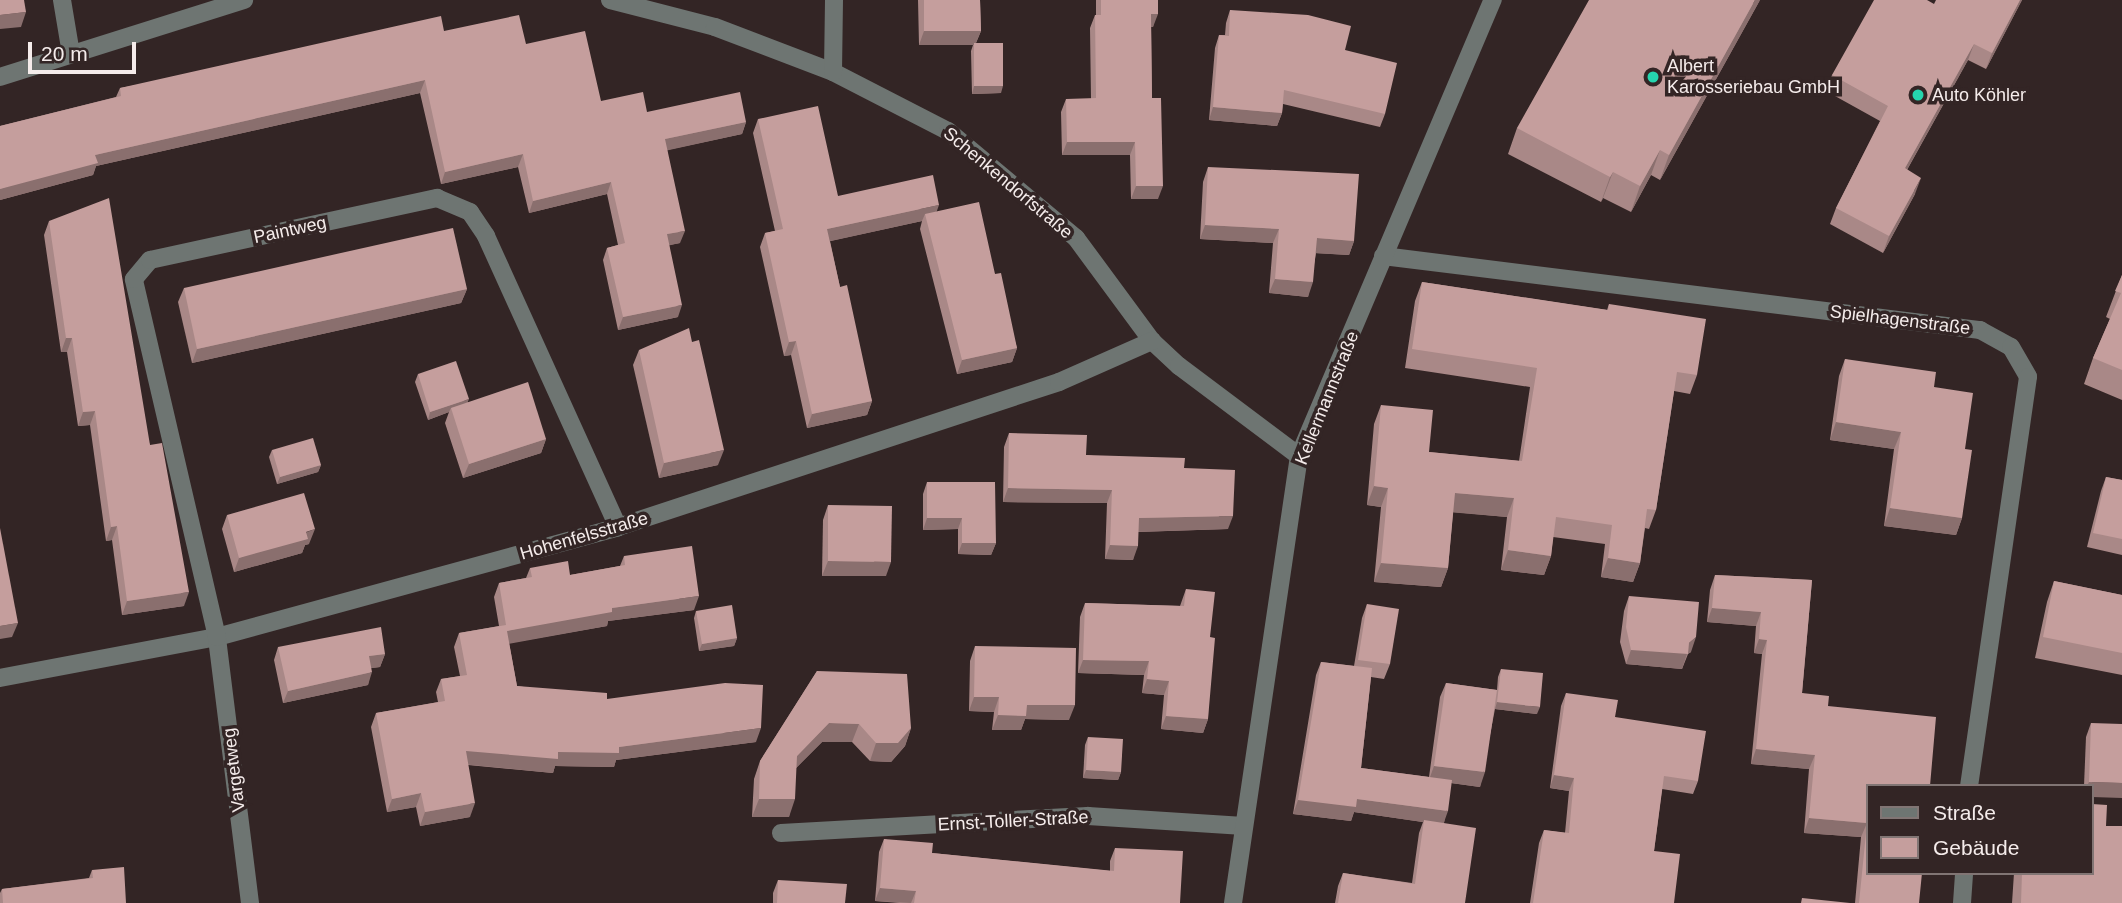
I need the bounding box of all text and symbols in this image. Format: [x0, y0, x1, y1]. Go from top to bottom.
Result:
scale bar [32, 28, 140, 72]
text: 20 m [41, 42, 88, 65]
place label: Albert Karosseriebau GmbH [1667, 56, 1840, 98]
marker: Albert Karosseriebau GmbH [1645, 69, 1661, 85]
place label: Auto Köhler [1932, 84, 2026, 106]
marker: Auto Köhler [1910, 87, 1926, 103]
street label: Schenkendorfstraße [939, 123, 1077, 243]
street label: Paintweg [252, 212, 328, 248]
street label: Spielhagenstraße [1829, 301, 1971, 339]
street label: Kellermannstraße [1290, 328, 1364, 468]
street label: Hohenfelsstraße [518, 507, 650, 565]
street label: Vargetweg [218, 727, 250, 813]
legend [1867, 784, 2094, 875]
text: Straße [1933, 801, 1996, 824]
street label: Ernst-Toller-Straße [937, 806, 1089, 836]
text: Gebäude [1933, 836, 2019, 859]

